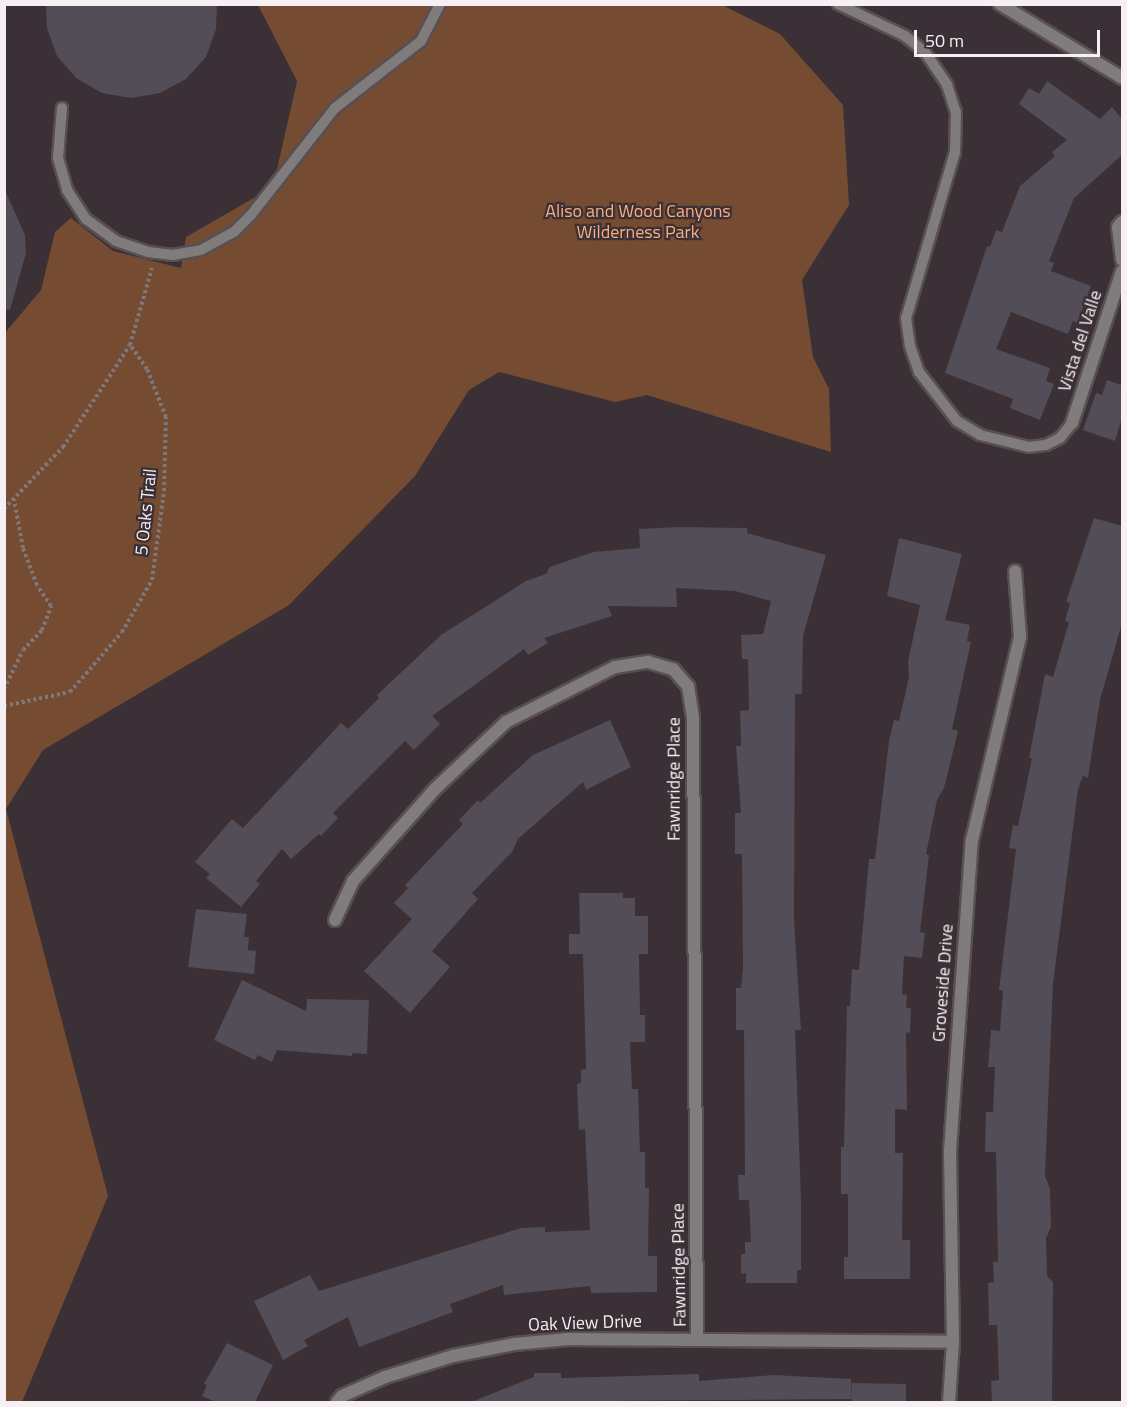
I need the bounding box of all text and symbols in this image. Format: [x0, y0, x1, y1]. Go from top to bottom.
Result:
scale bar [917, 18, 1103, 56]
text: 50 m [925, 27, 964, 54]
park label: Aliso and Wood Canyons Wilderness Park [545, 201, 731, 244]
street label: Vista del Valle [1053, 288, 1107, 394]
street label: 5 Oaks Trail [131, 468, 161, 556]
street label: Fawnridge Place [663, 717, 685, 841]
street label: Groveside Drive [928, 923, 958, 1043]
street label: Fawnridge Place [667, 1203, 691, 1327]
street label: Oak View Drive [528, 1310, 642, 1336]

